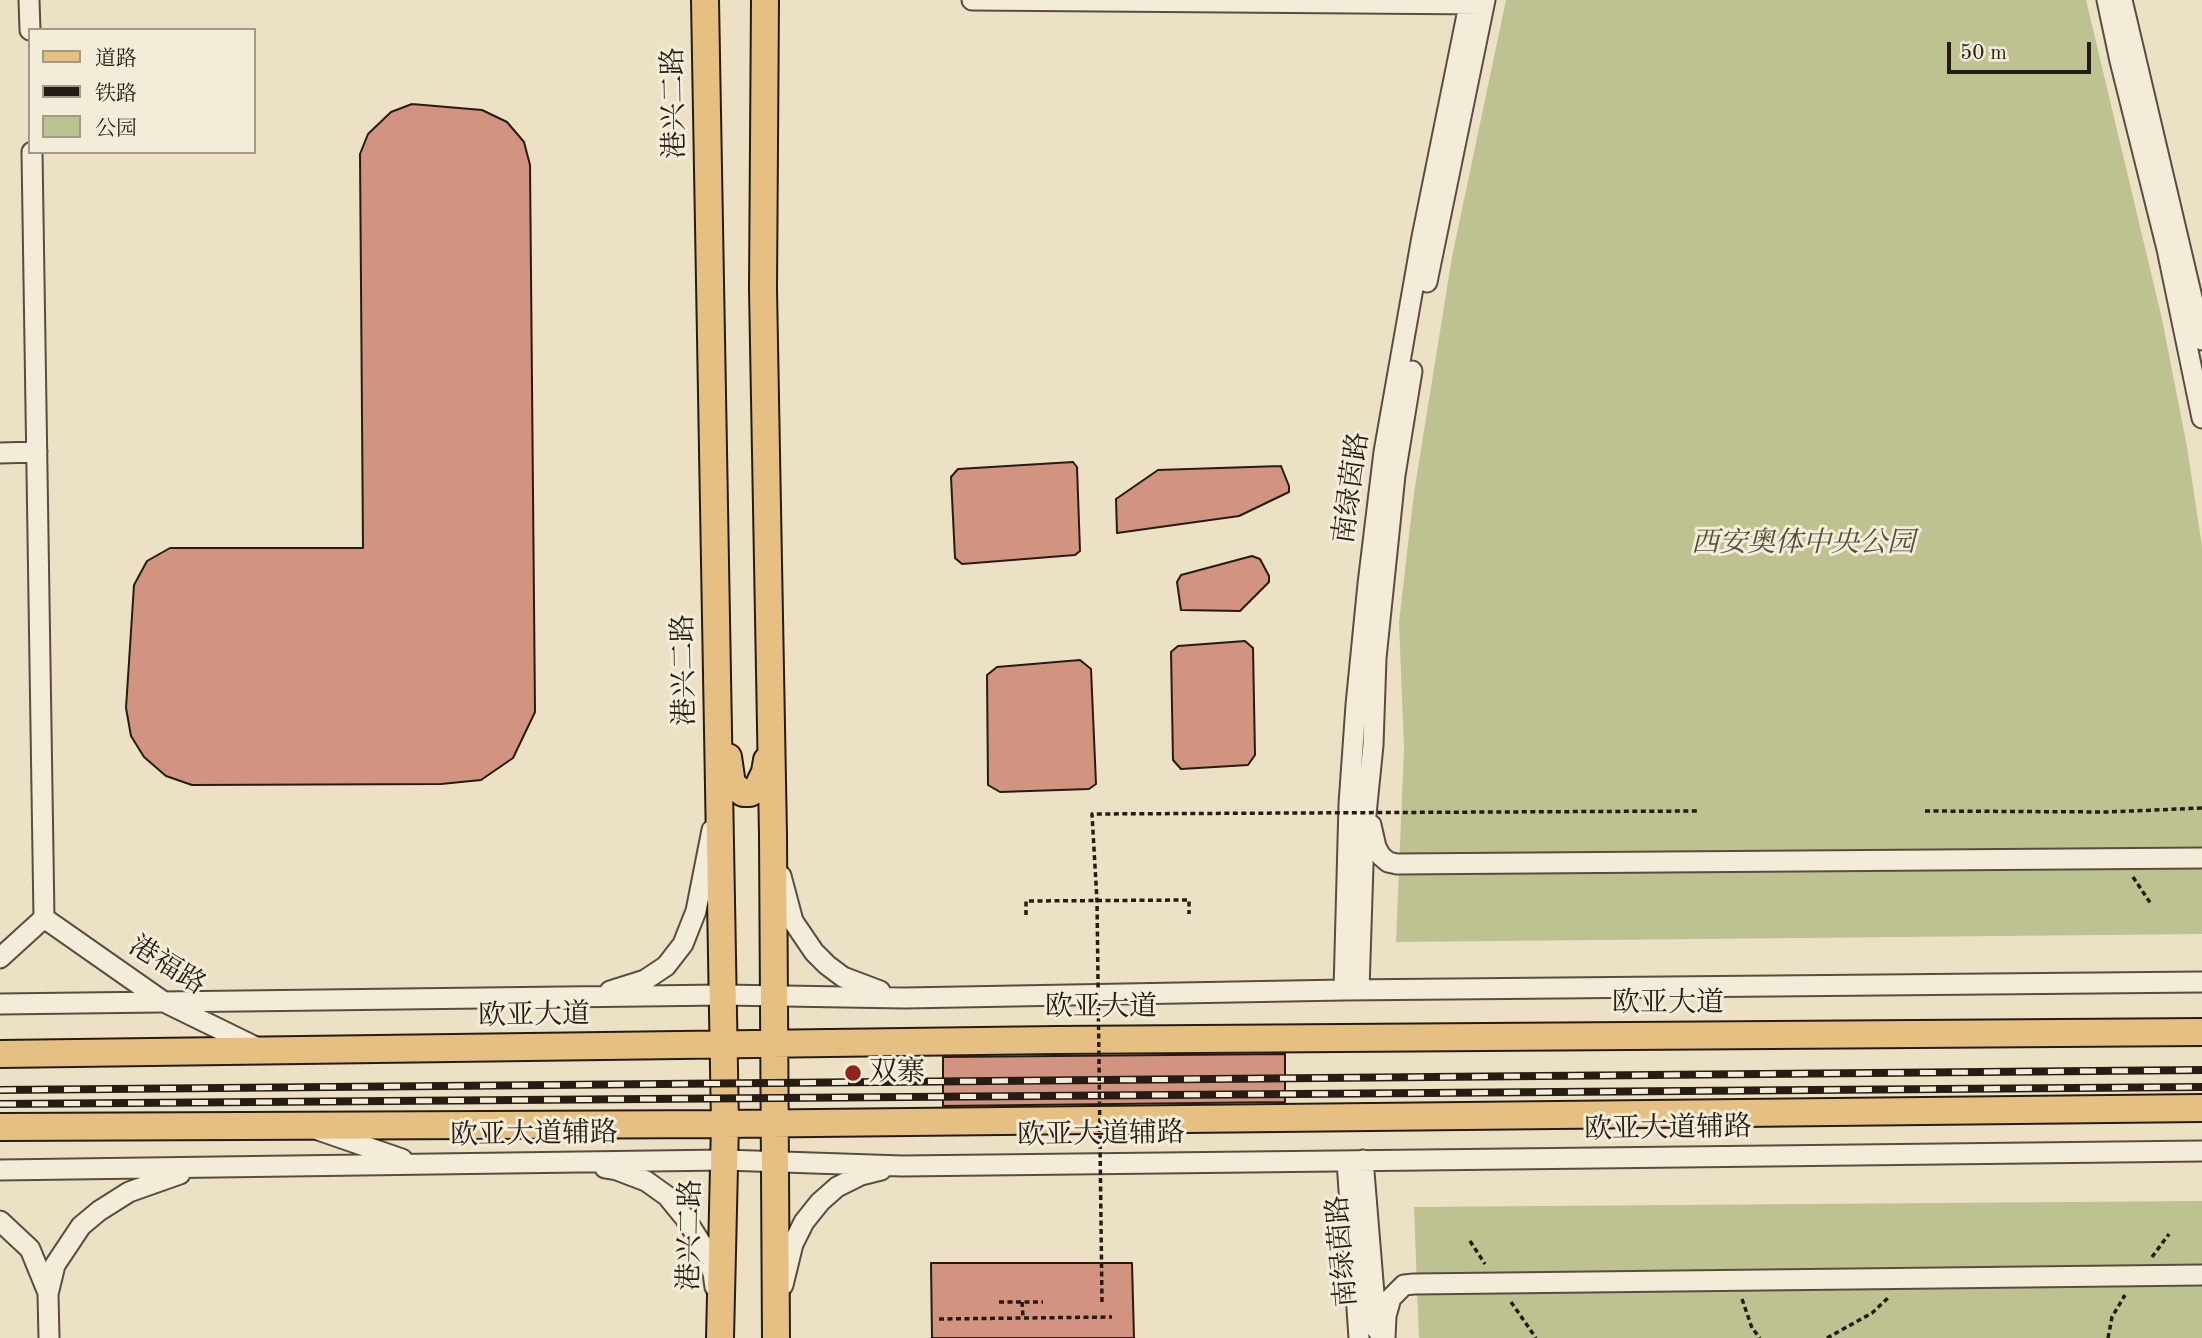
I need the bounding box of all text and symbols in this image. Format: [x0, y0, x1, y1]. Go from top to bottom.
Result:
legend [28, 28, 256, 154]
scale bar [1950, 28, 2094, 72]
text: 50 m [1960, 43, 2007, 64]
street label: 港兴二路 [657, 47, 693, 159]
text: 道路 [95, 49, 137, 70]
text: 铁路 [95, 84, 137, 105]
text: 公园 [95, 119, 137, 140]
street label: 南绿茵路 [1328, 430, 1376, 546]
park label: 西安奥体中央公园 [1691, 527, 1915, 561]
street label: 港兴二路 [667, 614, 703, 726]
street label: 港福路 [122, 929, 212, 1003]
street label: 欧亚大道 [1612, 987, 1724, 1021]
street label: 欧亚大道 [1045, 991, 1157, 1025]
street label: 欧亚大道 [478, 998, 590, 1034]
place label: 双寨 [869, 1056, 925, 1090]
marker: 双寨 [843, 1063, 863, 1083]
street label: 欧亚大道辅路 [1584, 1111, 1752, 1147]
street label: 欧亚大道辅路 [450, 1117, 618, 1153]
street label: 欧亚大道辅路 [1017, 1117, 1185, 1153]
street label: 港兴二路 [673, 1179, 709, 1291]
street label: 南绿茵路 [1321, 1194, 1365, 1308]

